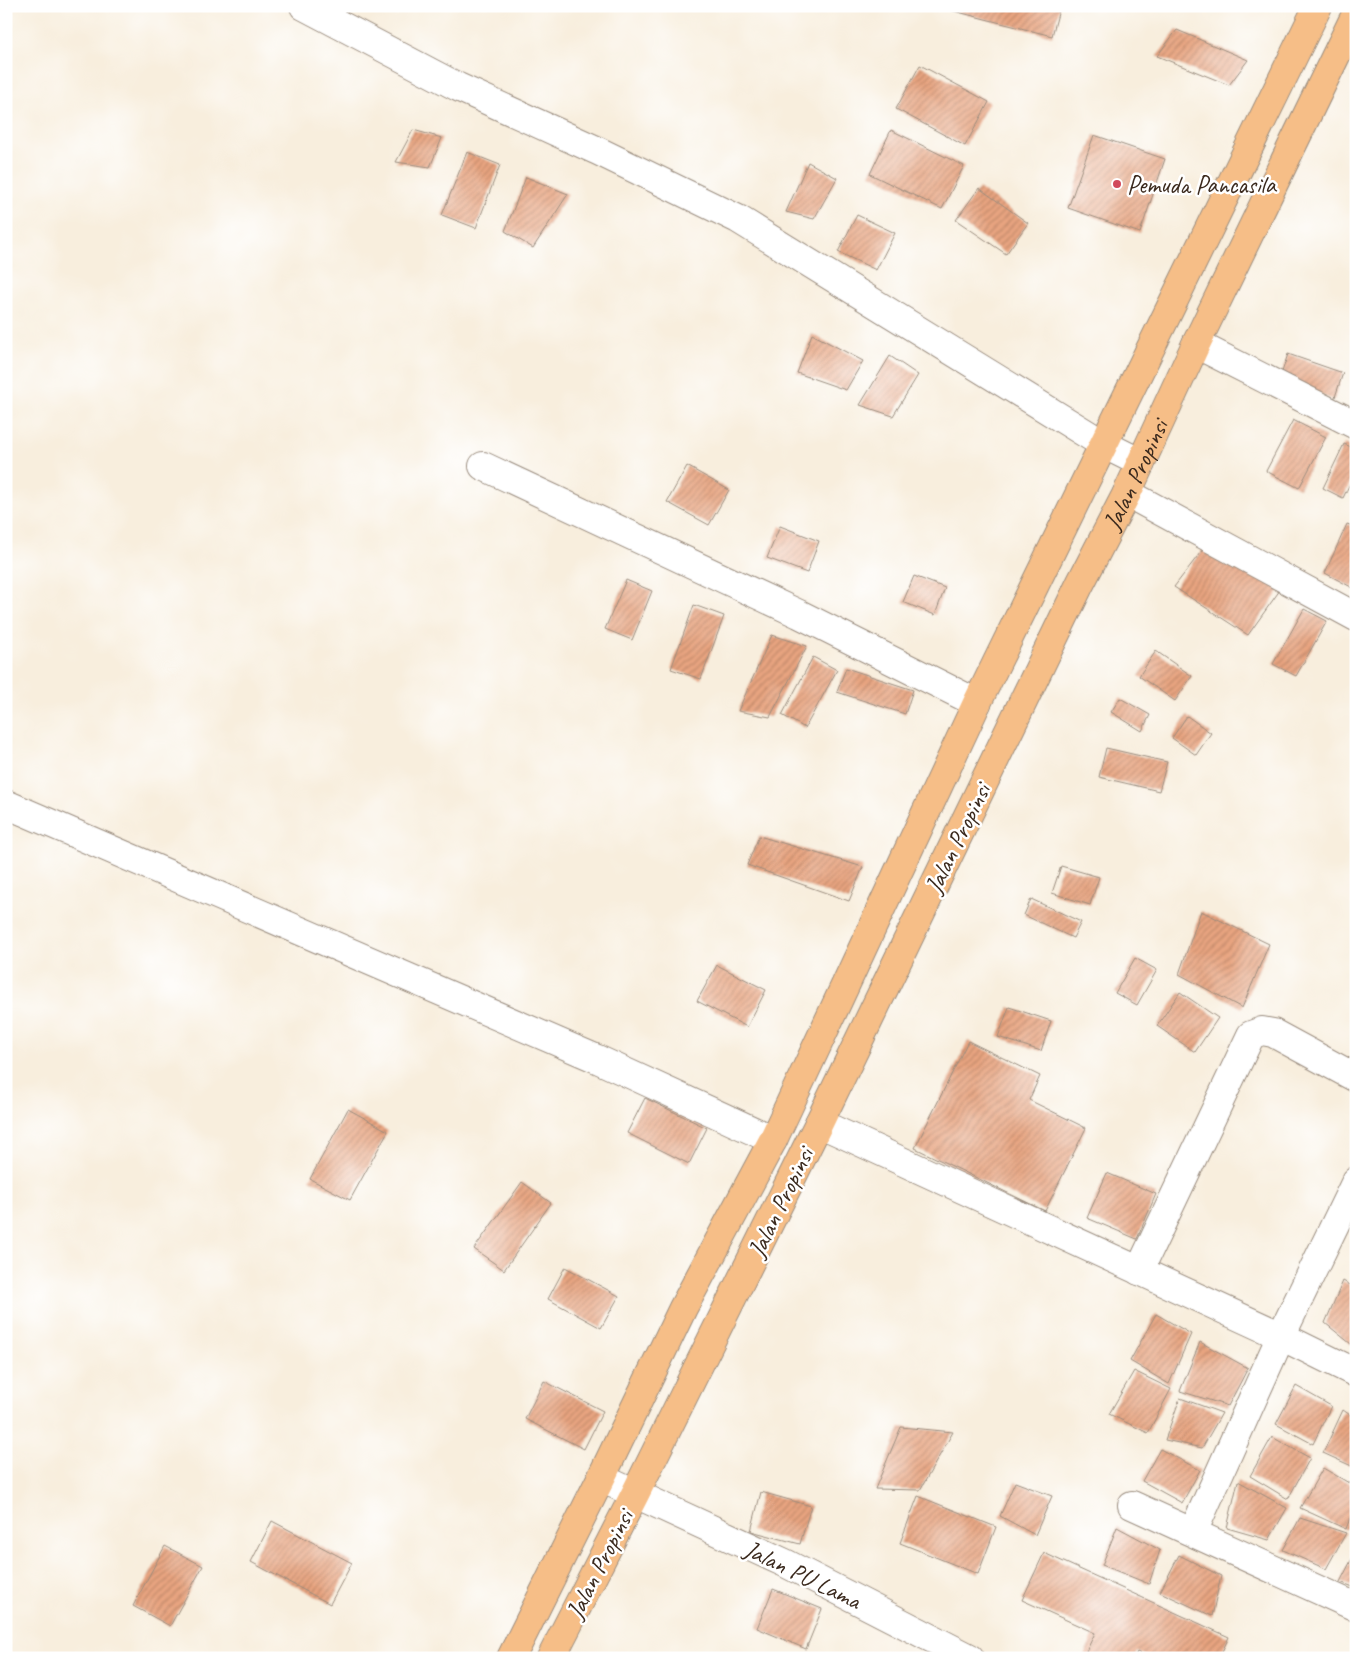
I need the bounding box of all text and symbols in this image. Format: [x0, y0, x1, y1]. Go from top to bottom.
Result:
place label: Pemuda Pancasila [1127, 169, 1278, 201]
marker: Pemuda Pancasila [1111, 178, 1123, 190]
street label: Jalan Propinsi [1095, 412, 1177, 536]
street label: Jalan Propinsi [917, 775, 1000, 899]
street label: Jalan Propinsi [740, 1139, 823, 1263]
street label: Jalan Propinsi [558, 1502, 642, 1625]
street label: Jalan PU Lama [738, 1533, 868, 1618]

